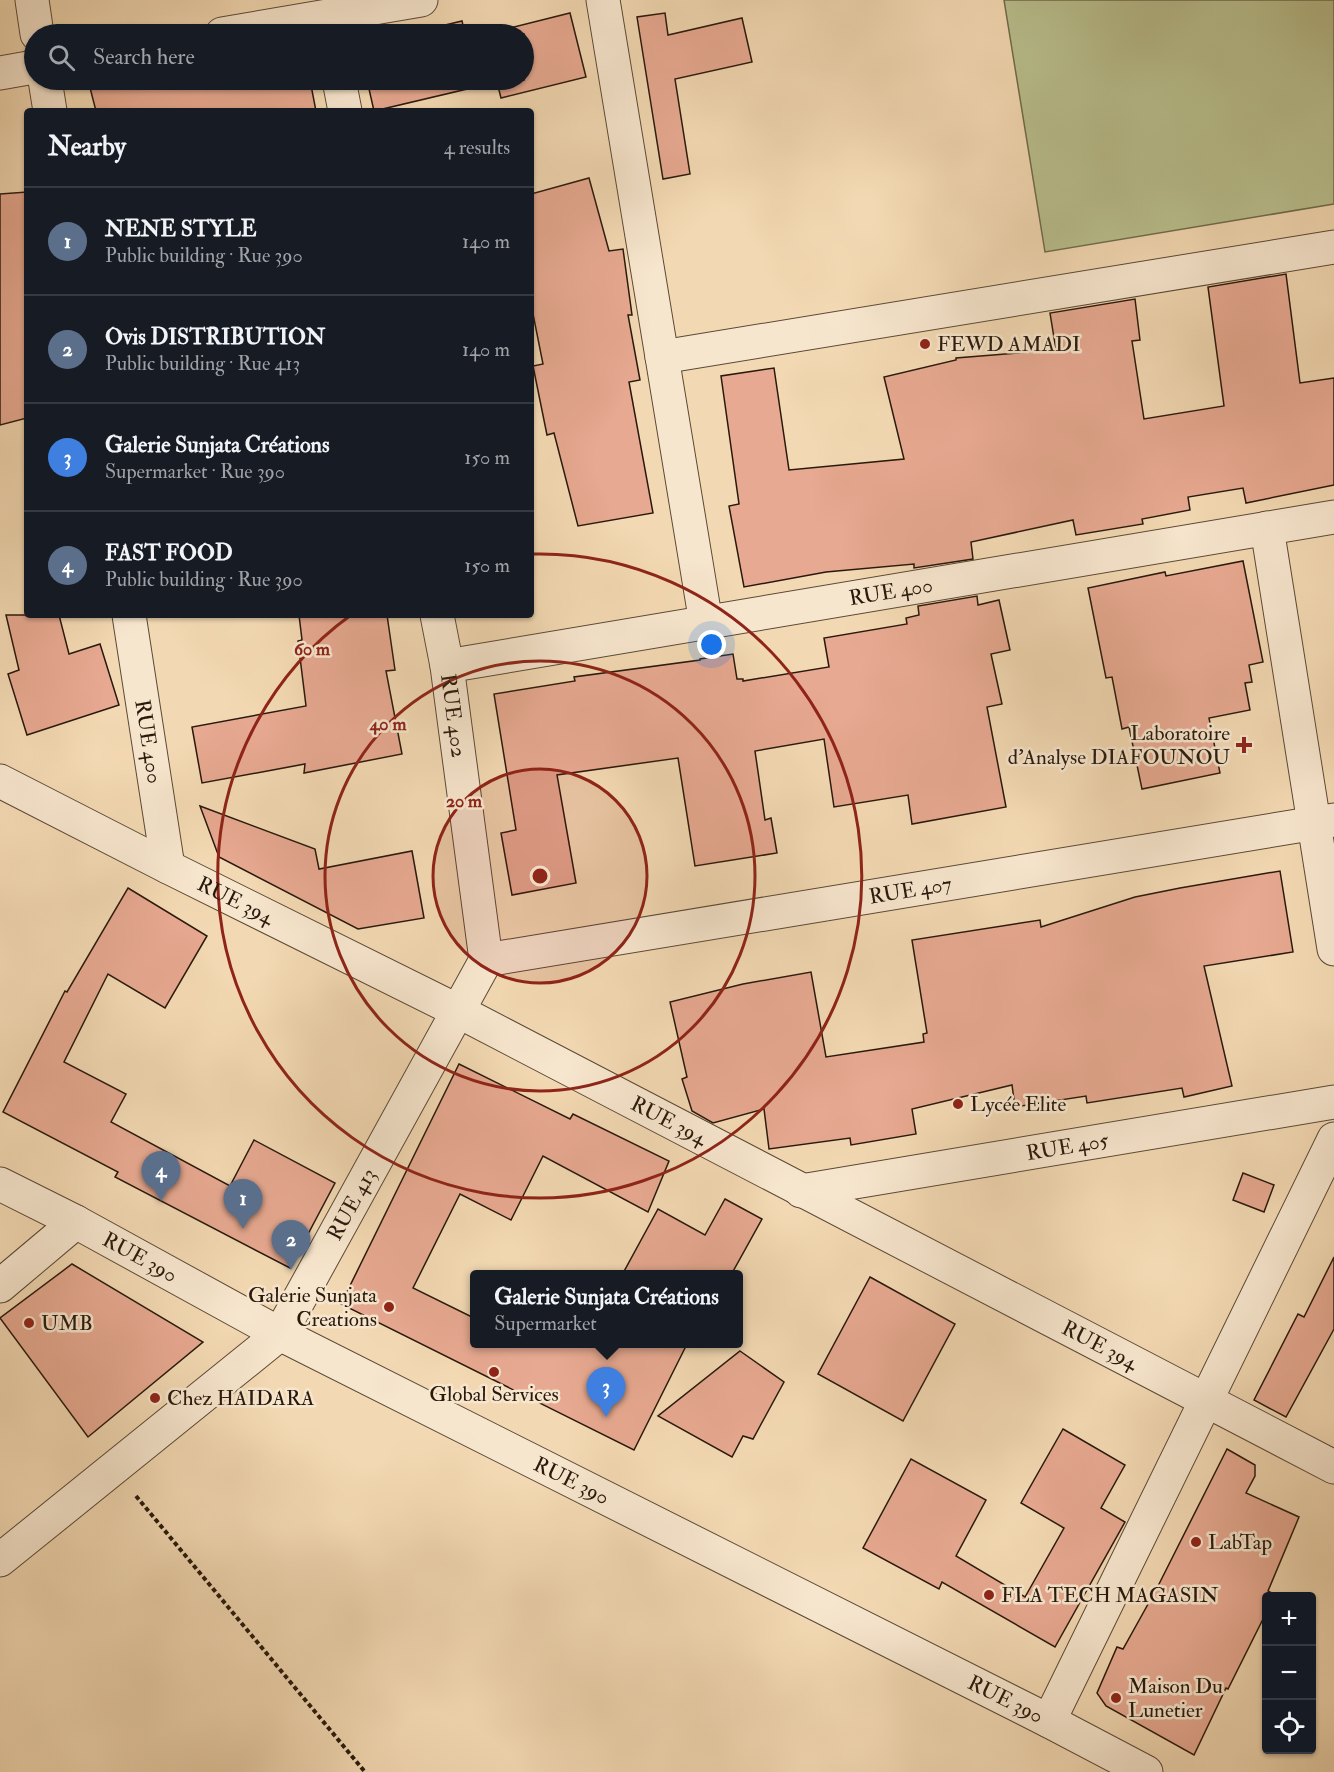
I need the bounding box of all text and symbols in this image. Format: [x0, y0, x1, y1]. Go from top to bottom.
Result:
search box [24, 24, 534, 90]
icon: search [45, 41, 78, 74]
text: Search here [93, 43, 195, 71]
text: Nearby [48, 131, 126, 163]
text: 4 results [444, 135, 510, 160]
text: NENE STYLE [105, 215, 257, 243]
text: 1 [64, 229, 71, 254]
text: 140 m [462, 229, 510, 254]
text: Public building · Rue 390 [105, 243, 303, 268]
text: Ovis DISTRIBUTION [105, 323, 325, 351]
place label: FEWD AMADI [937, 331, 1080, 358]
text: 2 [62, 337, 73, 362]
text: 140 m [462, 337, 510, 362]
marker: FEWD AMADI [918, 337, 932, 351]
text: Public building · Rue 413 [105, 351, 300, 376]
text: Galerie Sunjata Créations [105, 431, 329, 459]
text: 3 [64, 445, 71, 470]
text: 150 m [464, 445, 510, 470]
text: Supermarket · Rue 390 [105, 459, 285, 484]
text: FAST FOOD [105, 539, 233, 567]
text: 4 [62, 553, 73, 578]
text: 150 m [464, 553, 510, 578]
text: Public building · Rue 390 [105, 567, 303, 592]
street label: RUE 400 [847, 572, 935, 612]
your location [697, 630, 726, 659]
text: 60 m [294, 638, 331, 661]
street label: RUE 402 [434, 672, 472, 759]
street label: RUE 400 [128, 698, 168, 785]
text: 40 m [369, 713, 407, 736]
place label: Laboratoire d'Analyse DIAFOUNOU [1008, 720, 1230, 771]
marker: Laboratoire d'Analyse DIAFOUNOU [1235, 736, 1253, 754]
text: 20 m [446, 790, 483, 813]
centre of rings [530, 866, 550, 886]
street label: RUE 407 [867, 870, 954, 911]
street label: RUE 394 [193, 871, 279, 932]
street label: RUE 394 [626, 1090, 712, 1153]
place label: Lycée Elite [970, 1091, 1066, 1118]
marker: Lycée Elite [951, 1097, 965, 1111]
street label: RUE 405 [1024, 1127, 1111, 1167]
pin: 4 [142, 1152, 180, 1201]
street label: RUE 413 [321, 1164, 383, 1245]
pin: 1 [224, 1180, 262, 1229]
pin: 2 [272, 1220, 310, 1270]
street label: RUE 390 [98, 1226, 182, 1289]
popup [470, 1270, 743, 1348]
place label: Galerie Sunjata Creations [248, 1282, 377, 1333]
text: Galerie Sunjata Créations [494, 1283, 719, 1311]
marker: Galerie Sunjata Creations [382, 1300, 396, 1314]
place label: UMB [41, 1310, 93, 1337]
text: Supermarket [494, 1311, 597, 1336]
street label: RUE 394 [1057, 1315, 1144, 1377]
marker: UMB [22, 1316, 36, 1330]
marker: Global Services [487, 1365, 501, 1379]
pin: 3 [586, 1368, 626, 1417]
place label: Global Services [429, 1381, 559, 1408]
place label: Chez HAIDARA [167, 1385, 314, 1412]
marker: Chez HAIDARA [148, 1391, 162, 1405]
street label: RUE 390 [529, 1451, 614, 1511]
place label: LabTap [1208, 1529, 1272, 1556]
marker: LabTap [1189, 1535, 1203, 1549]
place label: FLA TECH MAGASIN [1001, 1582, 1219, 1609]
marker: FLA TECH MAGASIN [982, 1588, 996, 1602]
map controls [1262, 1592, 1316, 1754]
button: + [1262, 1592, 1316, 1646]
button: − [1262, 1646, 1316, 1700]
street label: RUE 390 [963, 1669, 1048, 1730]
place label: Maison Du Lunetier [1128, 1673, 1223, 1724]
marker: Maison Du Lunetier [1109, 1691, 1123, 1705]
button: locate [1262, 1700, 1316, 1754]

